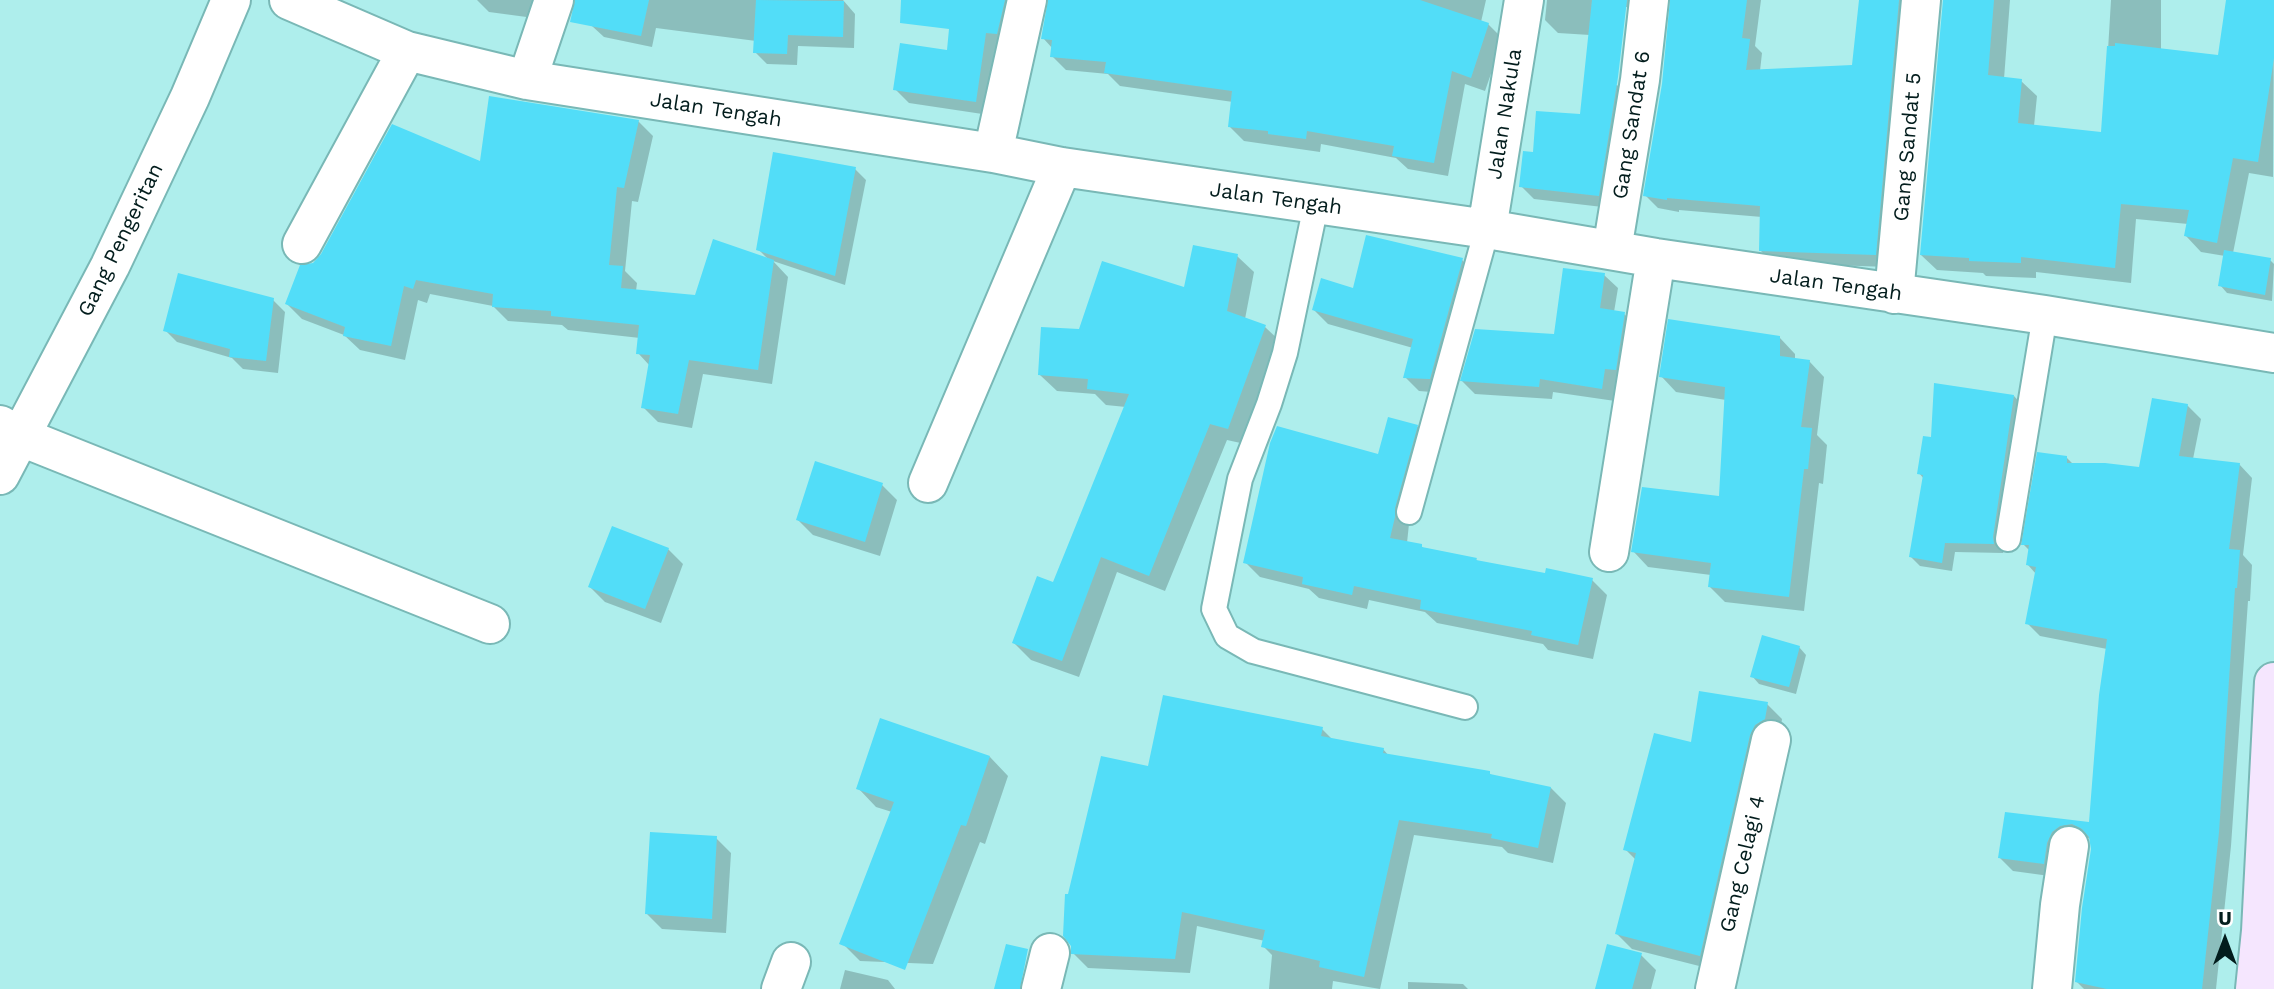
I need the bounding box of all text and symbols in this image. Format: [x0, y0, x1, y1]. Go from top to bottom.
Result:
street label: Jalan Nakula [1482, 47, 1528, 181]
street label: Gang Sandat 6 [1608, 49, 1656, 201]
street label: Gang Sandat 5 [1889, 71, 1927, 223]
street label: Jalan Tengah [648, 87, 784, 133]
street label: Gang Pengeritan [73, 159, 169, 321]
street label: Jalan Tengah [1208, 177, 1344, 221]
street label: Jalan Tengah [1768, 263, 1904, 307]
street label: Gang Celagi 4 [1715, 793, 1771, 935]
north arrow [2190, 905, 2260, 975]
text: U [2218, 907, 2232, 930]

